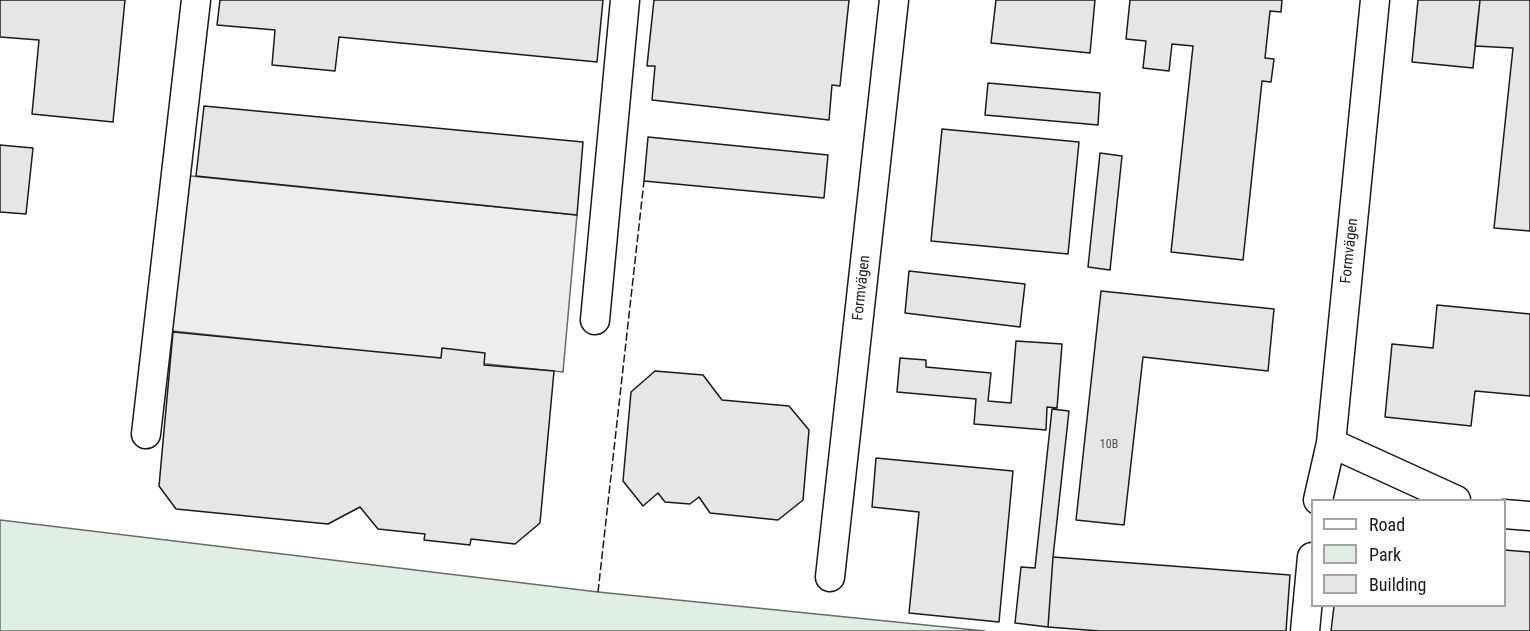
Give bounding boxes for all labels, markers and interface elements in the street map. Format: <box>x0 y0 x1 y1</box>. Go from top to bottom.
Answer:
street label: Formvägen <box>1338 217 1362 285</box>
street label: Formvägen <box>850 254 874 322</box>
house number: 10B <box>1100 438 1118 452</box>
legend <box>1311 499 1506 607</box>
text: Road <box>1369 514 1405 535</box>
text: Park <box>1369 544 1401 565</box>
text: Building <box>1369 574 1426 595</box>

